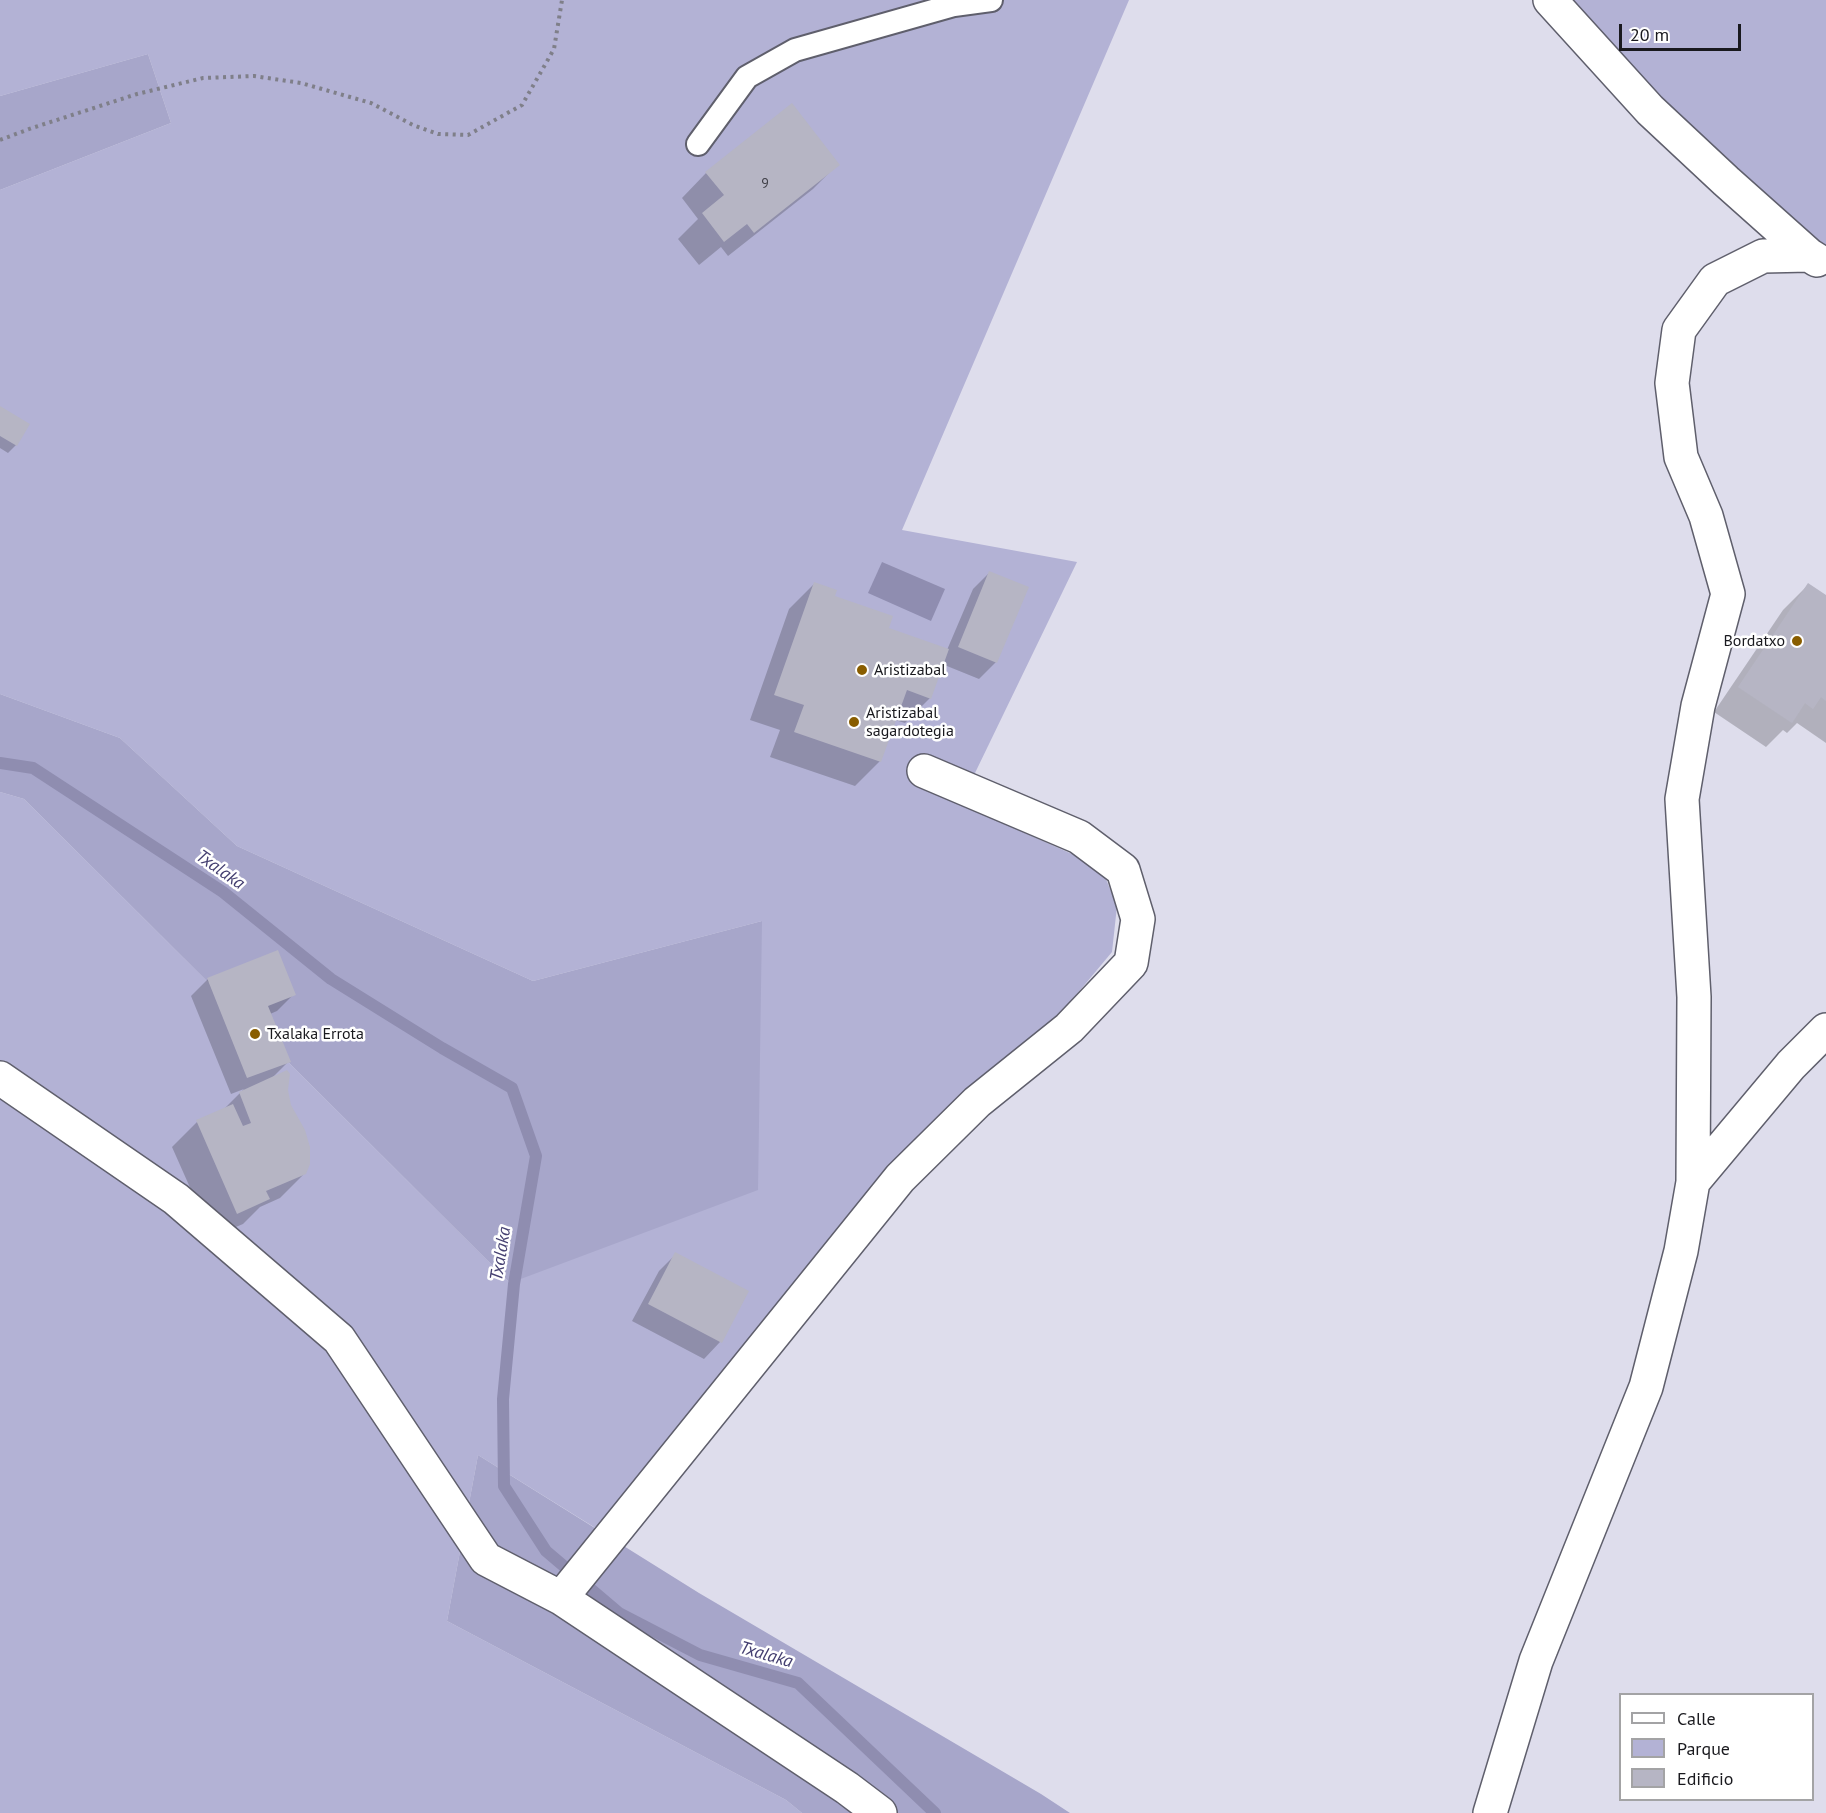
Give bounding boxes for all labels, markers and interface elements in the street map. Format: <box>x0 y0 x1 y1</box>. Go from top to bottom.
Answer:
scale bar <box>1622 12 1744 50</box>
text: 20 m <box>1630 23 1669 46</box>
house number: 9 <box>761 176 769 192</box>
place label: Bordatxo <box>1723 631 1785 651</box>
marker: Bordatxo <box>1790 634 1804 648</box>
place label: Aristizabal <box>874 660 946 680</box>
marker: Aristizabal <box>855 663 869 677</box>
place label: Aristizabal sagardotegia <box>866 703 954 741</box>
marker: Aristizabal sagardotegia <box>847 715 861 729</box>
water label: Txalaka <box>192 846 248 894</box>
place label: Txalaka Errota <box>267 1024 364 1044</box>
marker: Txalaka Errota <box>248 1027 262 1041</box>
water label: Txalaka <box>486 1225 516 1283</box>
water label: Txalaka <box>737 1637 795 1673</box>
legend <box>1619 1693 1814 1801</box>
text: Calle <box>1677 1707 1716 1730</box>
text: Parque <box>1677 1737 1730 1760</box>
text: Edificio <box>1677 1767 1733 1790</box>

